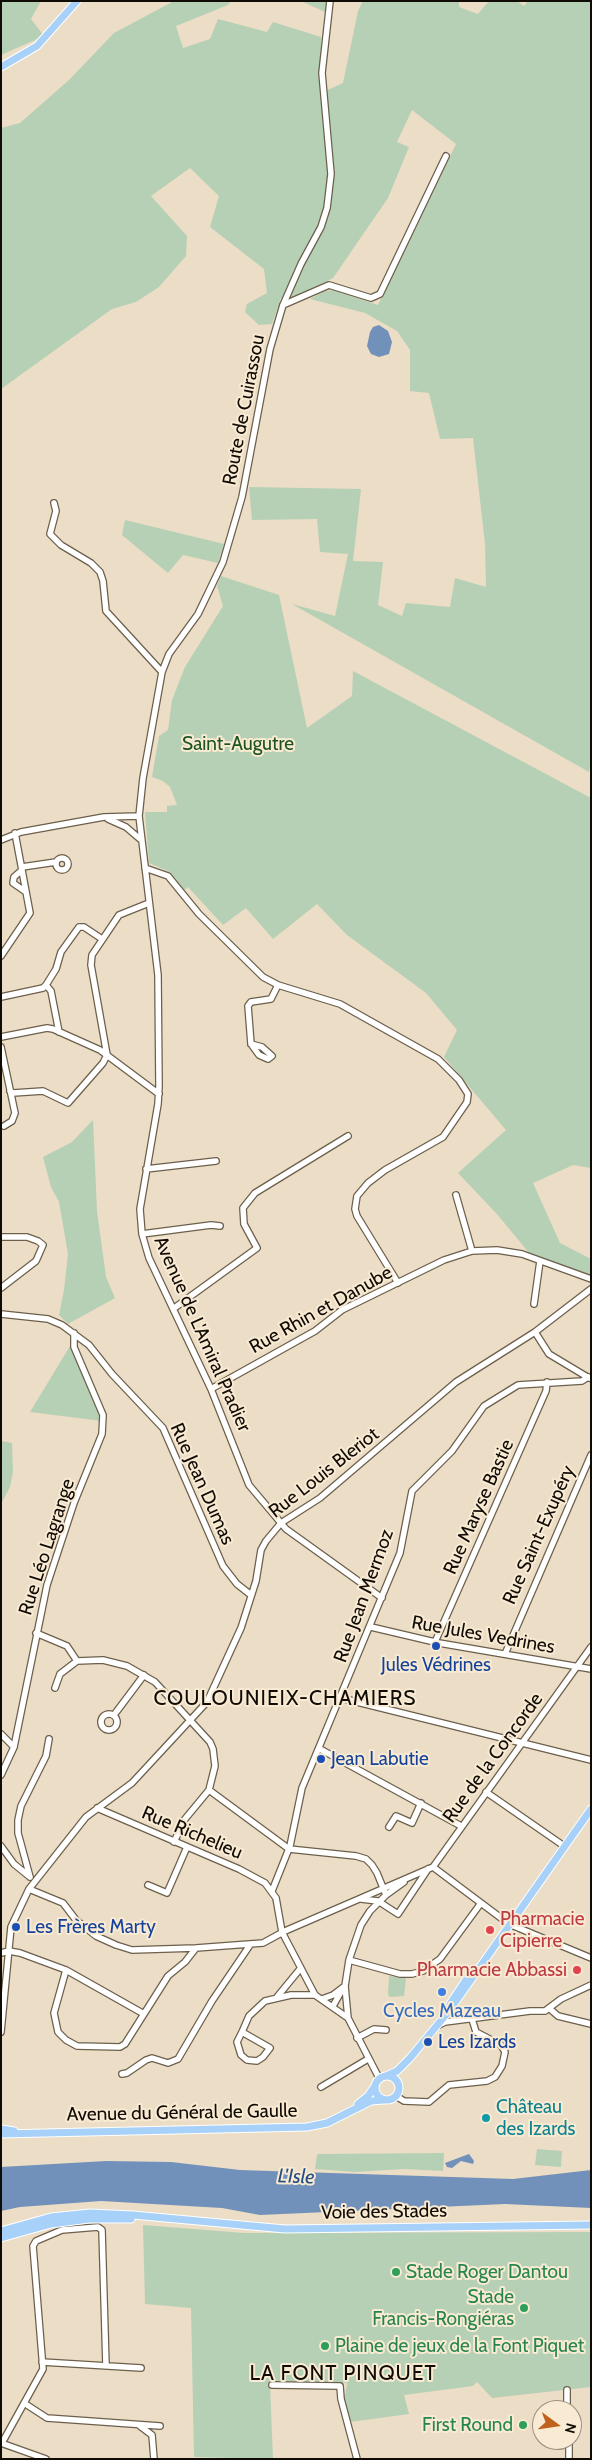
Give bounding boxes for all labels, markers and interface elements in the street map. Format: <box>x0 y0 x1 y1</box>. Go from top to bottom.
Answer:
street label: Route de Cuirassou <box>218 333 270 487</box>
park label: Saint-Augutre <box>182 733 294 755</box>
street label: Avenue de L'Amiral Pradier <box>149 1233 255 1435</box>
street label: Rue Rhin et Danube <box>246 1261 396 1359</box>
street label: Rue Jean Dumas <box>165 1420 239 1548</box>
street label: Rue Louis Bleriot <box>265 1423 383 1523</box>
street label: Rue Maryse Bastie <box>439 1436 519 1578</box>
street label: Rue Saint-Exupéry <box>498 1462 580 1608</box>
street label: Rue Léo Lagrange <box>14 1476 80 1618</box>
street label: Rue Jean Mermoz <box>329 1526 399 1666</box>
street label: Rue Jules Vedrines <box>410 1611 556 1659</box>
marker: Jules Védrines <box>430 1640 442 1652</box>
place label: Jules Védrines <box>381 1654 491 1676</box>
district label: COULOUNIEIX-CHAMIERS <box>151 1686 419 1712</box>
street label: Rue de la Concorde <box>438 1689 548 1827</box>
place label: Jean Labutie <box>331 1748 429 1770</box>
marker: Jean Labutie <box>315 1753 327 1765</box>
street label: Rue Richelieu <box>138 1802 246 1864</box>
place label: Pharmacie Cipierre <box>500 1908 584 1952</box>
place label: Les Frères Marty <box>26 1916 156 1938</box>
marker: Les Frères Marty <box>10 1921 22 1933</box>
marker: Pharmacie Cipierre <box>484 1924 496 1936</box>
place label: Pharmacie Abbassi <box>417 1959 567 1981</box>
marker: Pharmacie Abbassi <box>571 1964 583 1976</box>
marker: Cycles Mazeau <box>436 1986 448 1998</box>
place label: Cycles Mazeau <box>383 2000 501 2022</box>
place label: Les Izards <box>438 2031 516 2053</box>
marker: Les Izards <box>422 2036 434 2048</box>
place label: Château des Izards <box>496 2096 575 2140</box>
street label: Avenue du Général de Gaulle <box>66 2100 298 2126</box>
marker: Château des Izards <box>480 2112 492 2124</box>
water label: L'Isle <box>277 2164 315 2190</box>
street label: Voie des Stades <box>321 2200 447 2224</box>
place label: Stade Roger Dantou <box>406 2261 568 2283</box>
marker: Stade Roger Dantou <box>390 2266 402 2278</box>
place label: Stade Francis-Rongiéras <box>372 2286 514 2330</box>
marker: Stade Francis-Rongiéras <box>518 2302 530 2314</box>
place label: Plaine de jeux de la Font Piquet <box>335 2335 584 2357</box>
marker: Plaine de jeux de la Font Piquet <box>319 2340 331 2352</box>
district label: LA FONT PINQUET <box>248 2361 438 2387</box>
north arrow <box>532 2400 582 2450</box>
place label: First Round <box>422 2414 513 2436</box>
marker: First Round <box>517 2419 529 2431</box>
text: N <box>561 2421 581 2435</box>

